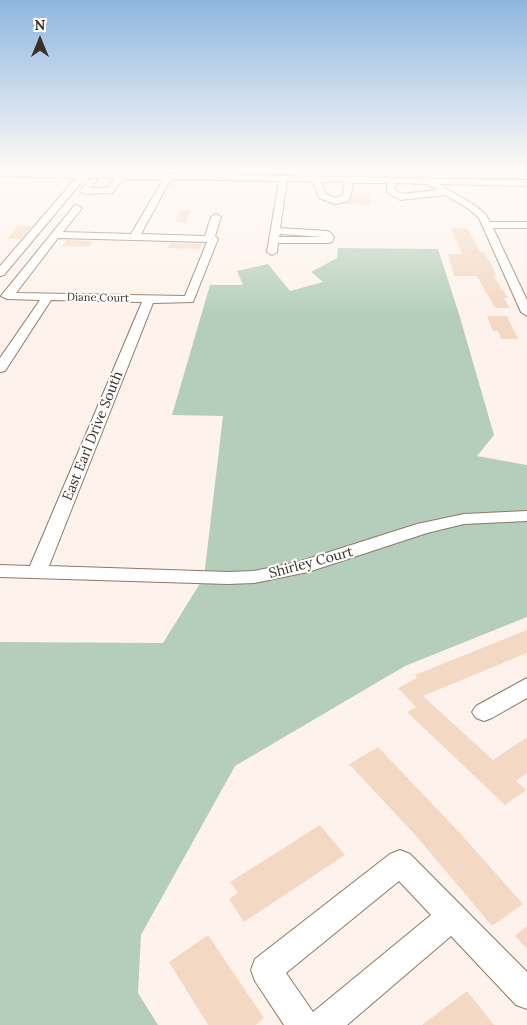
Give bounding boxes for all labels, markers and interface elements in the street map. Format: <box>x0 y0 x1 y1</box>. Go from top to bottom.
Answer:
north arrow <box>15 15 65 65</box>
text: N <box>35 16 45 34</box>
street label: Diane Court <box>67 291 129 305</box>
street label: East Earl Drive South <box>59 369 127 503</box>
street label: Shirley Court <box>267 544 355 582</box>

